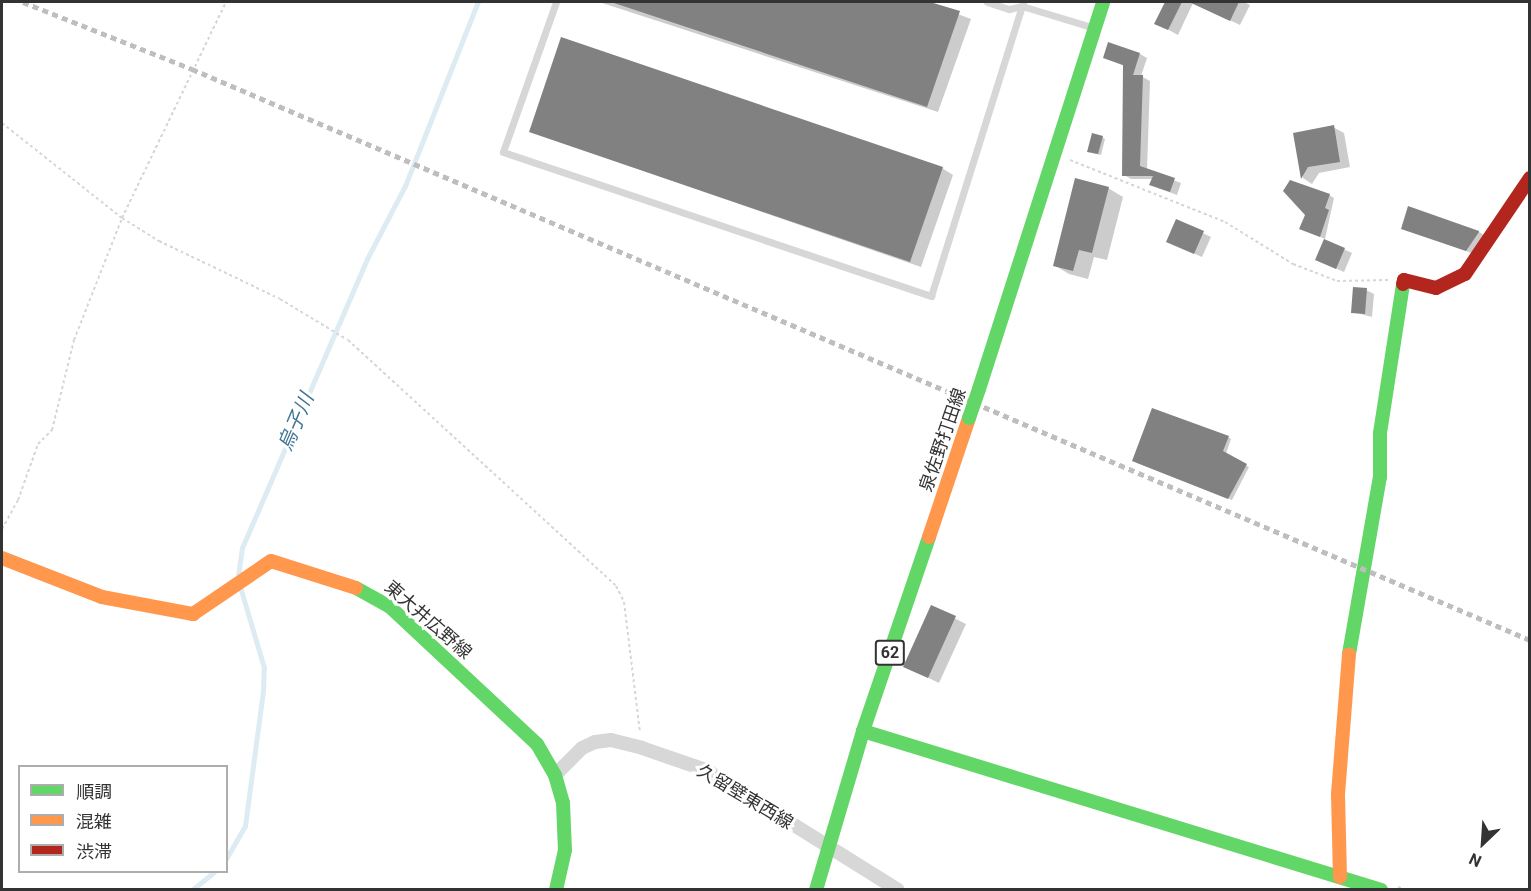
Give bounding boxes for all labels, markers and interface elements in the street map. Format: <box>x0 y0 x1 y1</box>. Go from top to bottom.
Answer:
street label: 泉佐野打田線 <box>915 385 971 495</box>
water label: 烏子川 <box>273 390 319 454</box>
street label: 東大井広野線 <box>380 576 476 664</box>
road number: 62 <box>874 640 906 666</box>
street label: 久留壁東西線 <box>693 760 797 834</box>
legend <box>18 765 228 873</box>
text: 順調 <box>76 781 112 802</box>
text: 混雑 <box>76 811 112 832</box>
north arrow <box>1453 813 1513 873</box>
text: 渋滞 <box>76 841 112 862</box>
text: N <box>1466 849 1484 871</box>

